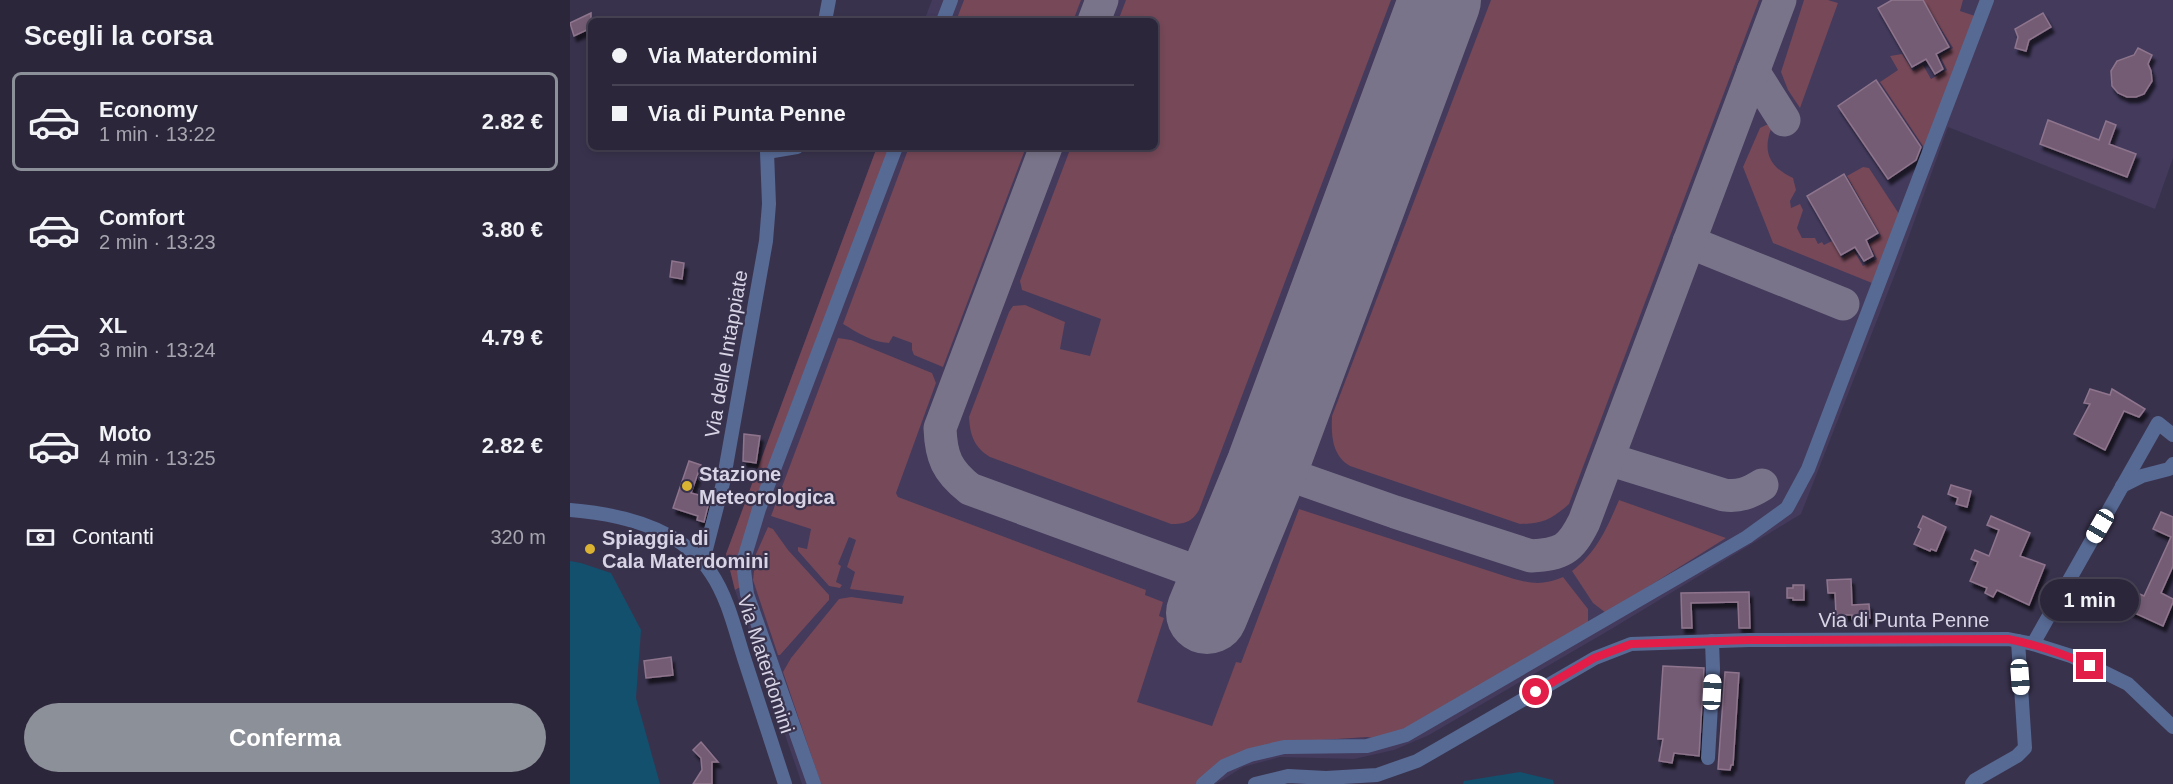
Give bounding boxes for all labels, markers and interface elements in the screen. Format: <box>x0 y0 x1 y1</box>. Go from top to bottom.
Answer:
text: Scegli la corsa <box>24 21 213 51</box>
text: Via Materdomini <box>648 43 818 68</box>
icon: car <box>27 95 81 149</box>
text: Economy <box>99 97 198 122</box>
text: Via di Punta Penne <box>648 101 846 126</box>
text: 2.82 € <box>482 109 543 134</box>
text: 1 min · 13:22 <box>99 123 216 145</box>
icon: car <box>27 203 81 257</box>
text: Comfort <box>99 205 185 230</box>
text: 3.80 € <box>482 217 543 242</box>
text: 2 min · 13:23 <box>99 231 216 253</box>
street label: Via delle Intappiate <box>700 268 752 440</box>
icon: car <box>27 311 81 365</box>
text: XL <box>99 313 127 338</box>
text: 4.79 € <box>482 325 543 350</box>
text: 3 min · 13:24 <box>99 339 216 361</box>
icon: car <box>27 419 81 473</box>
text: Moto <box>99 421 152 446</box>
text: 2.82 € <box>482 433 543 458</box>
text: 4 min · 13:25 <box>99 447 216 469</box>
place label: Stazione Meteorologica <box>699 463 835 508</box>
marker: Stazione Meteorologica <box>680 479 694 493</box>
car <box>2083 506 2117 546</box>
icon: cash <box>24 521 57 554</box>
text: Contanti <box>72 524 154 549</box>
text: 320 m <box>490 526 546 548</box>
place label: Spiaggia di Cala Materdomini <box>602 527 769 572</box>
marker: Spiaggia di Cala Materdomini <box>583 542 597 556</box>
callout: 1 min <box>2040 579 2140 621</box>
text: 1 min <box>2063 589 2116 611</box>
street label: Via Materdomini <box>733 592 799 736</box>
street label: Via di Punta Penne <box>1819 609 1989 631</box>
route end <box>2076 652 2103 679</box>
car <box>2010 658 2030 696</box>
car <box>1702 674 1722 710</box>
route start <box>1522 678 1549 705</box>
button: Conferma <box>24 703 546 772</box>

